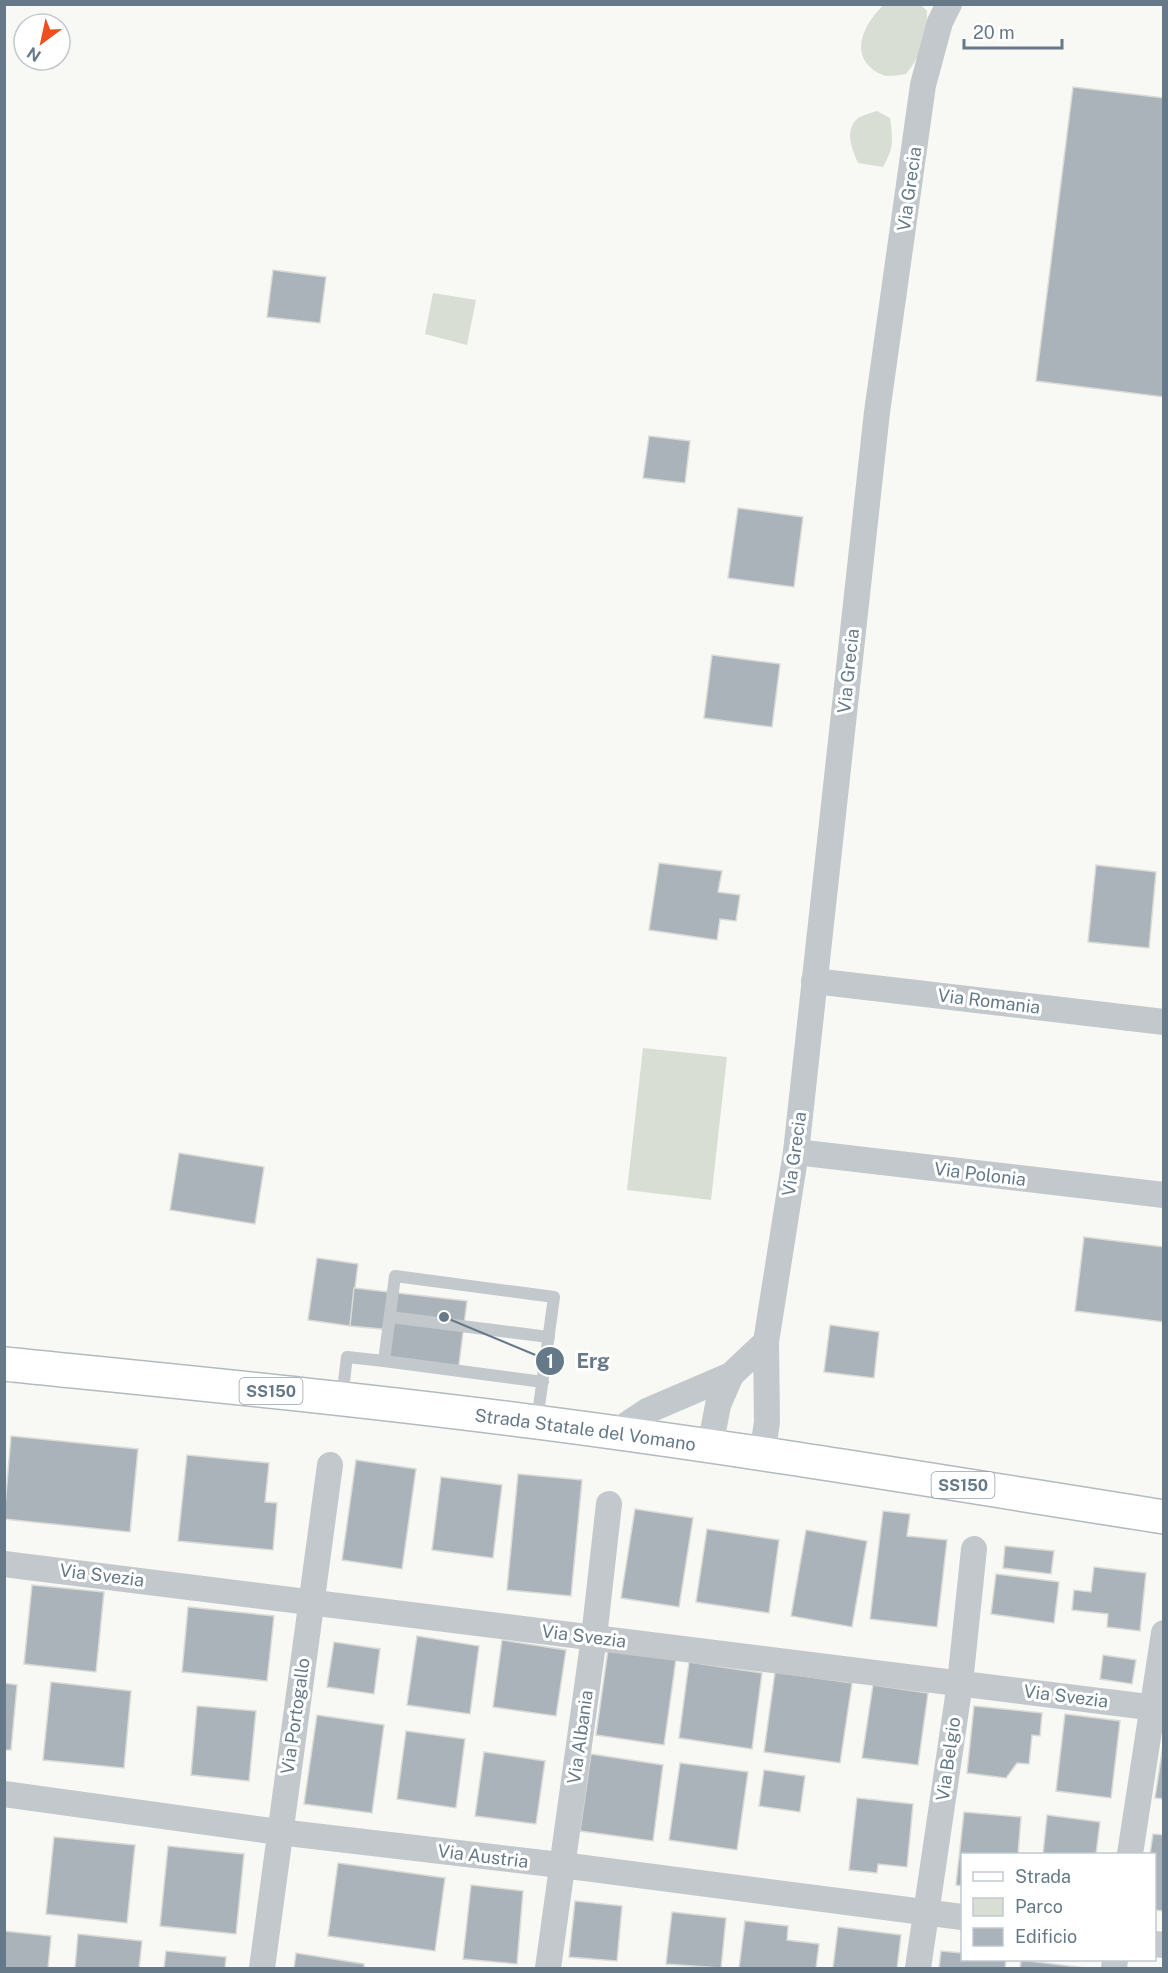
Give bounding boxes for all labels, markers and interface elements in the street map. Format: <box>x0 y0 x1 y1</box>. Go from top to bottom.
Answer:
north arrow <box>12 12 72 72</box>
scale bar <box>964 12 1062 50</box>
text: 20 m <box>973 22 1015 43</box>
text: N <box>24 43 45 66</box>
street label: Via Grecia <box>893 145 925 233</box>
street label: Via Grecia <box>833 628 863 714</box>
street label: Via Romania <box>936 984 1042 1018</box>
street label: Via Grecia <box>778 1110 810 1198</box>
street label: Via Polonia <box>933 1158 1027 1190</box>
callout: Erg <box>535 1342 622 1380</box>
text: Erg <box>576 1349 610 1373</box>
text: 1 <box>546 1351 554 1372</box>
road number: SS150 <box>240 1378 302 1404</box>
street label: Strada Statale del Vomano <box>474 1404 697 1454</box>
road number: SS150 <box>932 1472 994 1498</box>
street label: Via Svezia <box>59 1559 145 1591</box>
street label: Via Svezia <box>541 1620 627 1652</box>
street label: Via Portogallo <box>276 1656 314 1776</box>
street label: Via Svezia <box>1023 1680 1109 1712</box>
street label: Via Albania <box>563 1689 597 1785</box>
street label: Via Belgio <box>932 1716 964 1802</box>
street label: Via Austria <box>436 1840 530 1872</box>
legend <box>961 1853 1156 1961</box>
text: Strada <box>1015 1866 1071 1887</box>
text: Parco <box>1015 1896 1063 1917</box>
text: Edificio <box>1015 1926 1077 1947</box>

